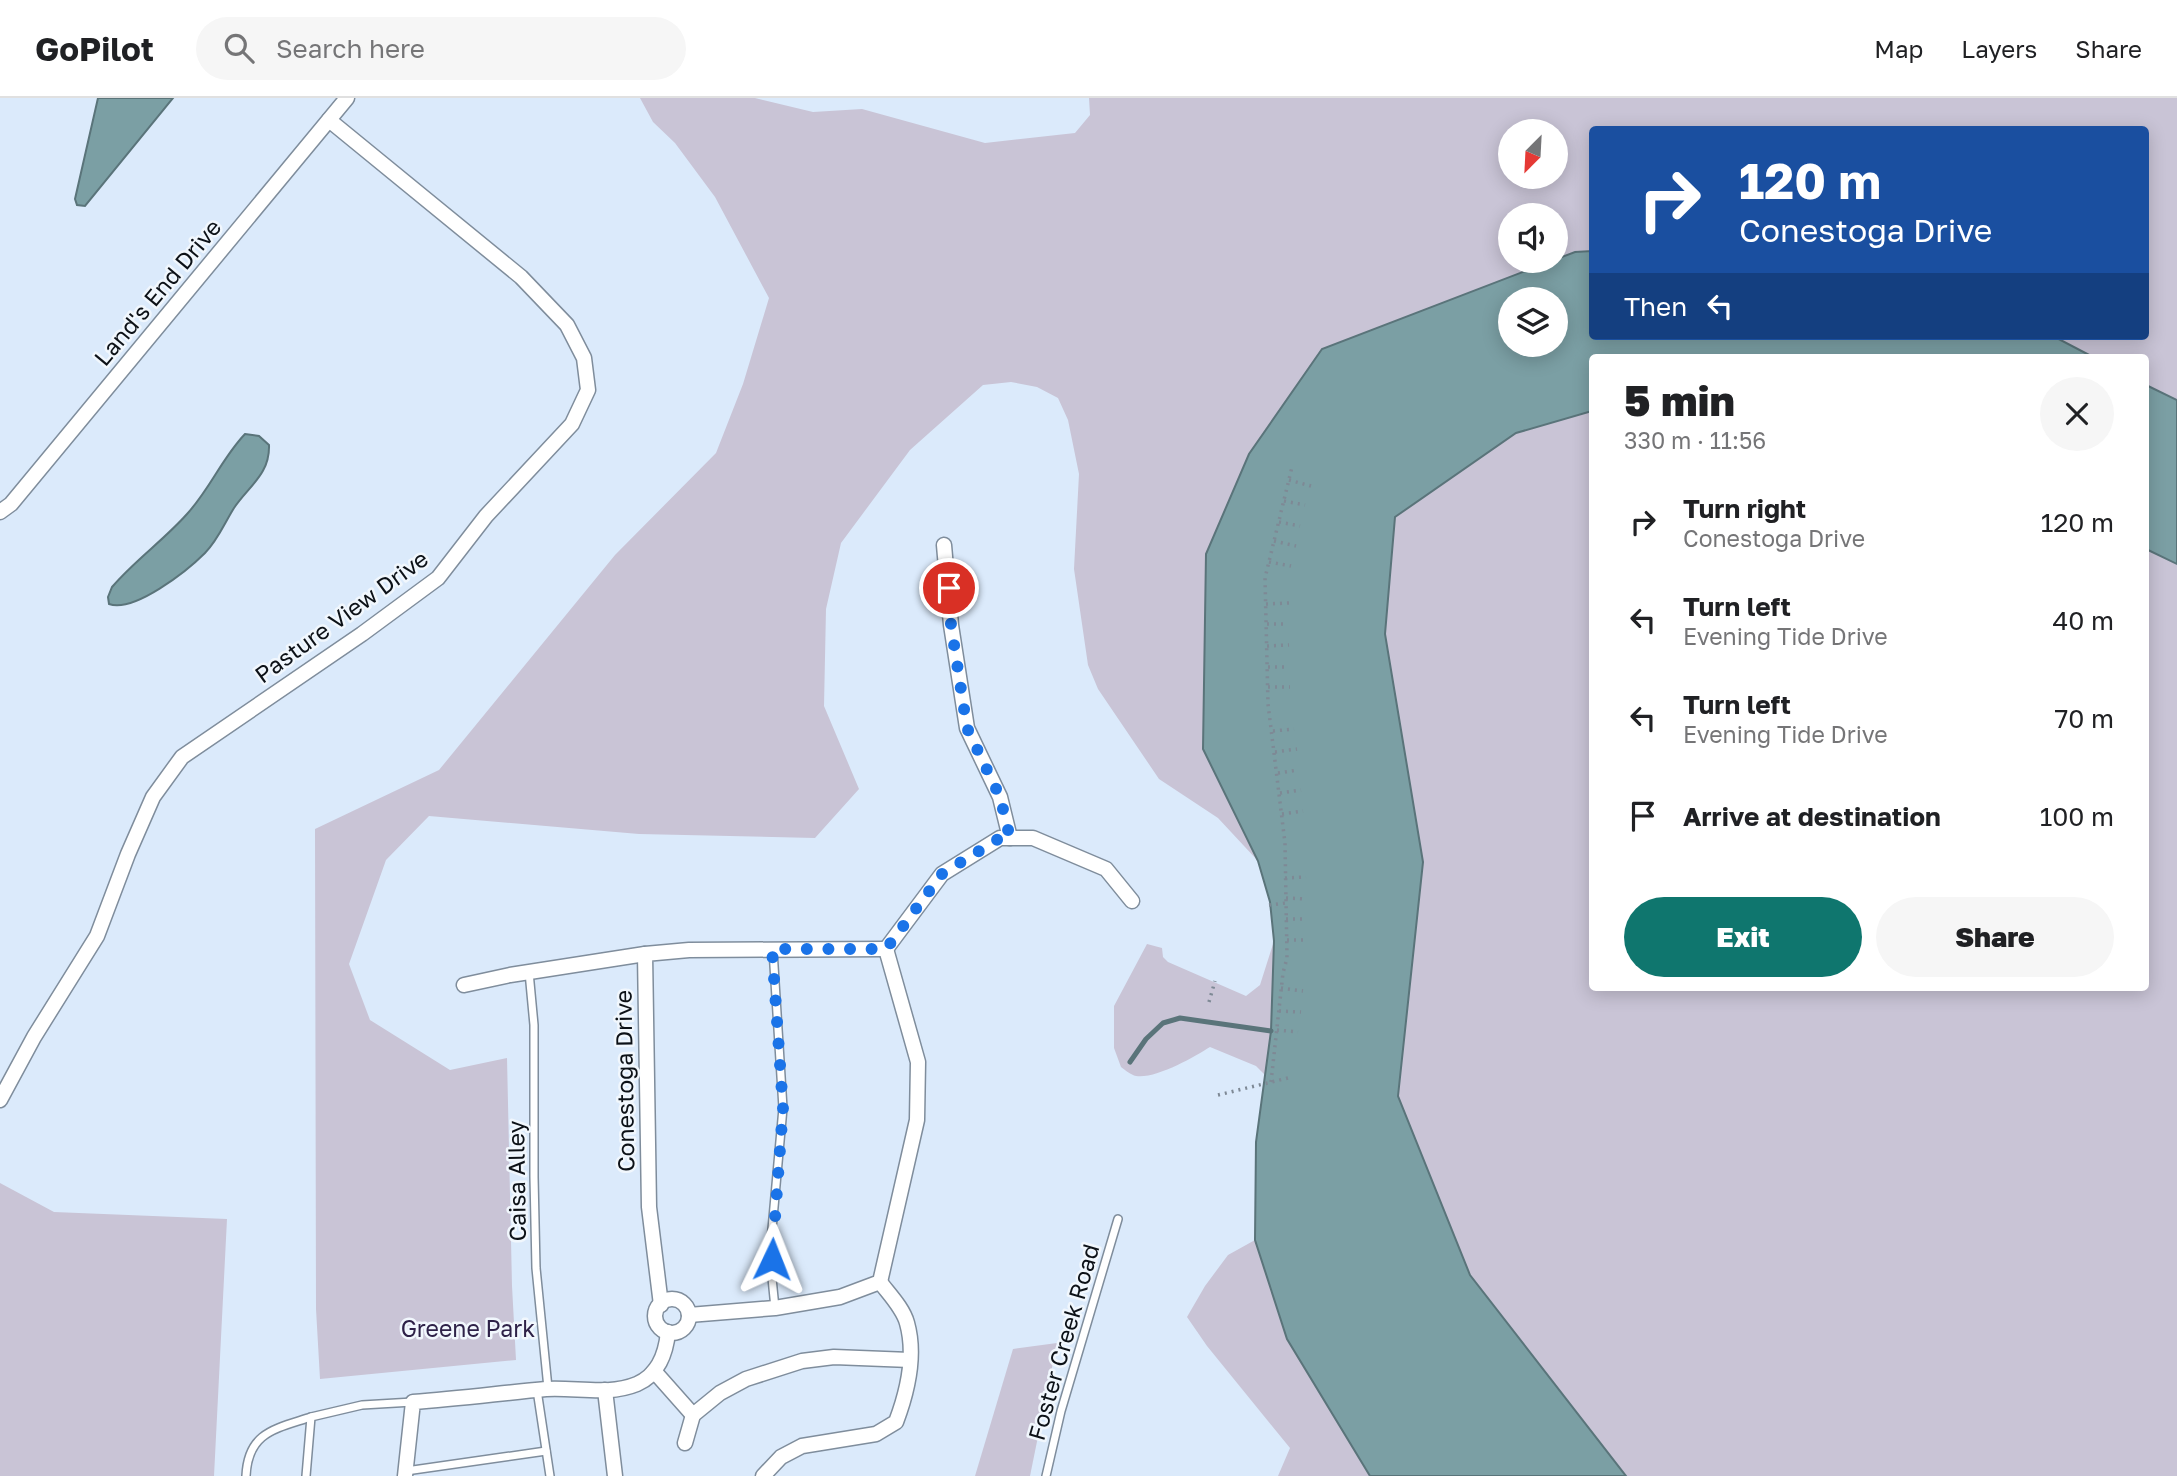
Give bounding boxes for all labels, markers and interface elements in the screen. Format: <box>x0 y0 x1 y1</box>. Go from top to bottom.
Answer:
search box <box>196 17 686 80</box>
text: GoPilot <box>35 29 154 68</box>
icon: search <box>220 29 258 67</box>
text: Search here <box>276 33 425 64</box>
text: Map <box>1874 34 1923 63</box>
text: Layers <box>1961 34 2037 63</box>
text: Share <box>2075 34 2142 63</box>
north arrow <box>1498 119 1568 189</box>
map controls <box>1498 119 1568 357</box>
text: 120 m <box>1739 151 1881 210</box>
icon: right <box>1624 154 1715 245</box>
button: sound <box>1498 203 1568 273</box>
text: Conestoga Drive <box>1739 211 1992 249</box>
street label: Land's End Drive <box>88 213 226 371</box>
button: layers <box>1498 287 1568 357</box>
icon: left <box>1701 287 1739 325</box>
text: Then <box>1624 291 1687 322</box>
text: 5 min <box>1624 375 1735 425</box>
button: close <box>2040 377 2114 451</box>
text: 330 m · 11:56 <box>1624 426 1766 454</box>
text: Turn right <box>1683 493 1806 524</box>
icon: right <box>1624 503 1662 541</box>
text: 120 m <box>2041 507 2114 538</box>
text: Conestoga Drive <box>1683 524 1865 552</box>
street label: Pasture View Drive <box>249 544 433 688</box>
pin <box>919 558 979 618</box>
icon: arrive <box>930 569 968 607</box>
text: Turn left <box>1683 591 1791 622</box>
icon: left <box>1624 601 1662 639</box>
text: 40 m <box>2053 605 2114 636</box>
text: Evening Tide Drive <box>1683 622 1888 650</box>
text: Turn left <box>1683 689 1791 720</box>
icon: left <box>1624 699 1662 737</box>
text: 70 m <box>2055 703 2114 734</box>
text: Evening Tide Drive <box>1683 720 1888 748</box>
icon: arrive <box>1624 797 1662 835</box>
text: Arrive at destination <box>1683 801 1941 832</box>
text: 100 m <box>2040 801 2114 832</box>
button: Exit <box>1624 897 1862 977</box>
button: Share <box>1876 897 2114 977</box>
street label: Conestoga Drive <box>608 990 640 1172</box>
street label: Caisa Alley <box>501 1120 531 1242</box>
position arrow <box>735 1222 809 1296</box>
street label: Foster Creek Road <box>1022 1241 1104 1443</box>
park label: Greene Park <box>401 1314 535 1342</box>

